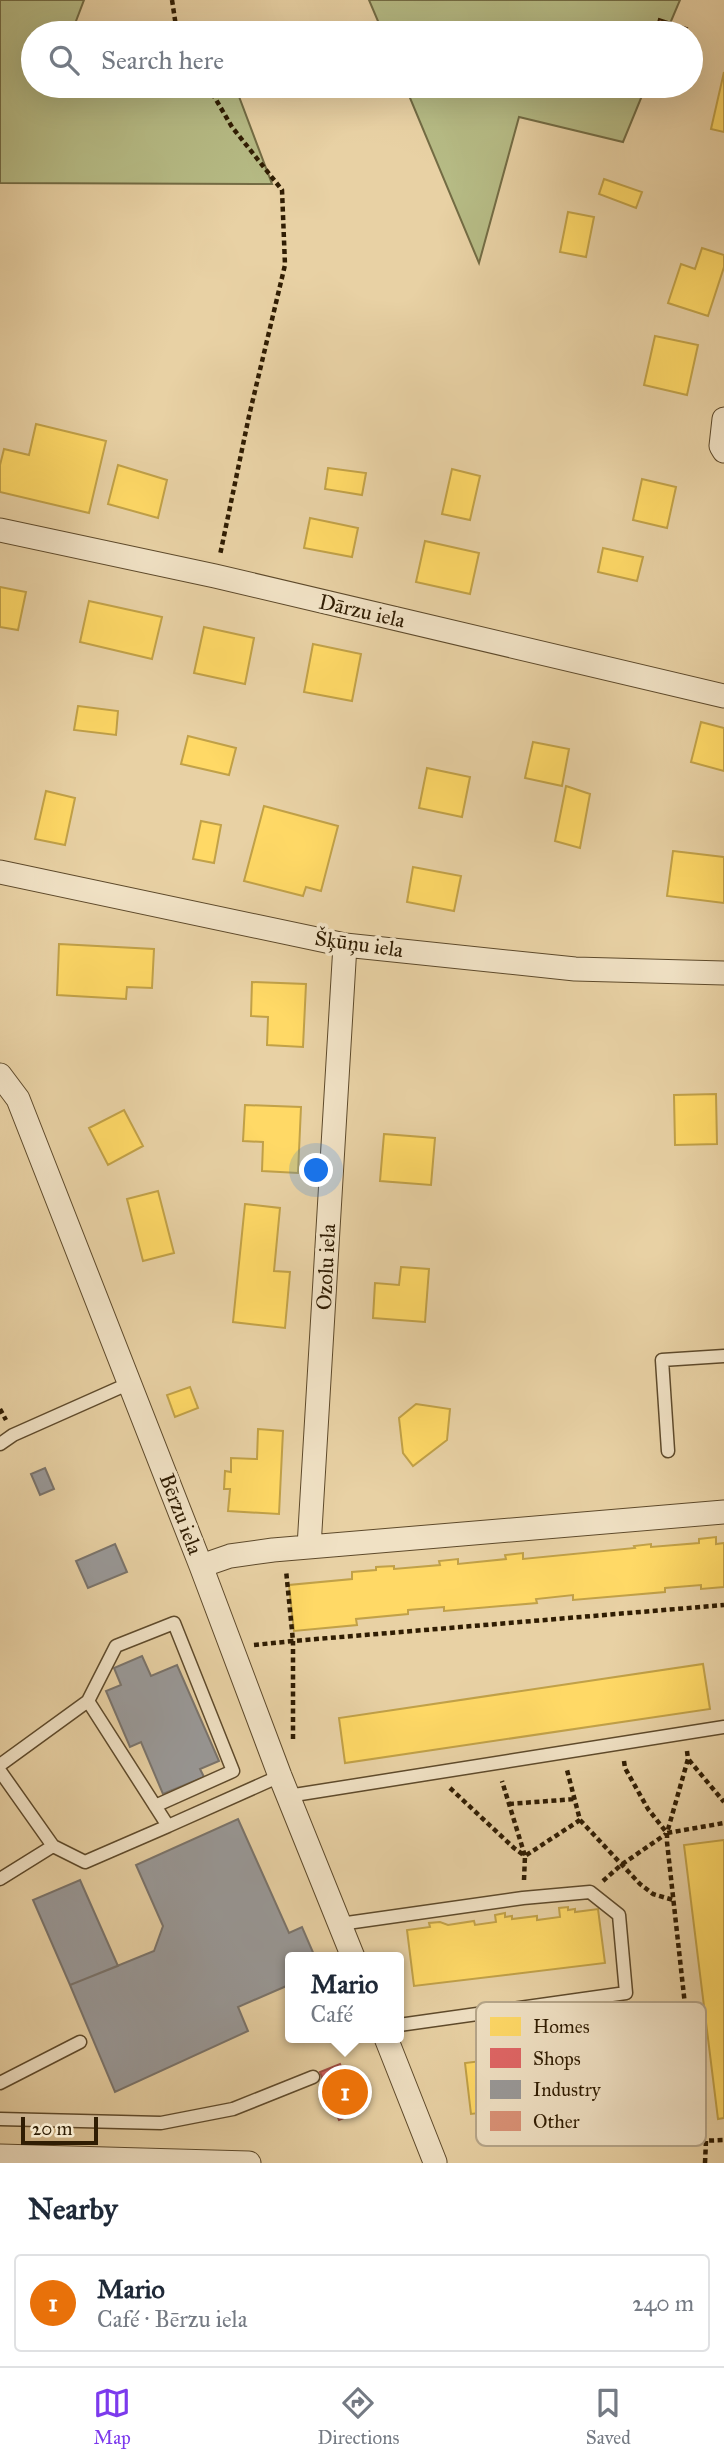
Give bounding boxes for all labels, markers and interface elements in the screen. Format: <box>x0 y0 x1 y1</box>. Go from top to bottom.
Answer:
search box <box>21 21 703 98</box>
icon: search <box>45 41 83 79</box>
text: Search here <box>101 44 224 76</box>
street label: Dārzu iela <box>316 588 408 634</box>
street label: Šķūņu iela <box>313 925 405 963</box>
your location <box>299 1153 333 1187</box>
street label: Ozolu iela <box>311 1223 341 1311</box>
street label: Bērzu iela <box>154 1470 208 1558</box>
popup <box>285 1952 404 2043</box>
text: Mario <box>311 1968 378 2000</box>
text: Café <box>311 2000 353 2028</box>
legend <box>476 2002 706 2146</box>
text: Homes <box>533 2015 590 2038</box>
text: Shops <box>533 2047 581 2070</box>
pin: 1 <box>322 2066 368 2118</box>
text: Industry <box>533 2078 602 2101</box>
text: Other <box>533 2110 581 2133</box>
scale bar <box>21 2114 98 2146</box>
text: 20 m <box>32 2117 73 2140</box>
text: Nearby <box>28 2191 118 2227</box>
text: Mario <box>97 2273 165 2305</box>
text: 1 <box>48 2289 58 2317</box>
text: 240 m <box>632 2289 694 2317</box>
text: Café · Bērzu iela <box>97 2305 247 2333</box>
tab: Map <box>93 2384 131 2449</box>
tab: Directions <box>317 2384 399 2449</box>
tab: Saved <box>586 2384 631 2449</box>

